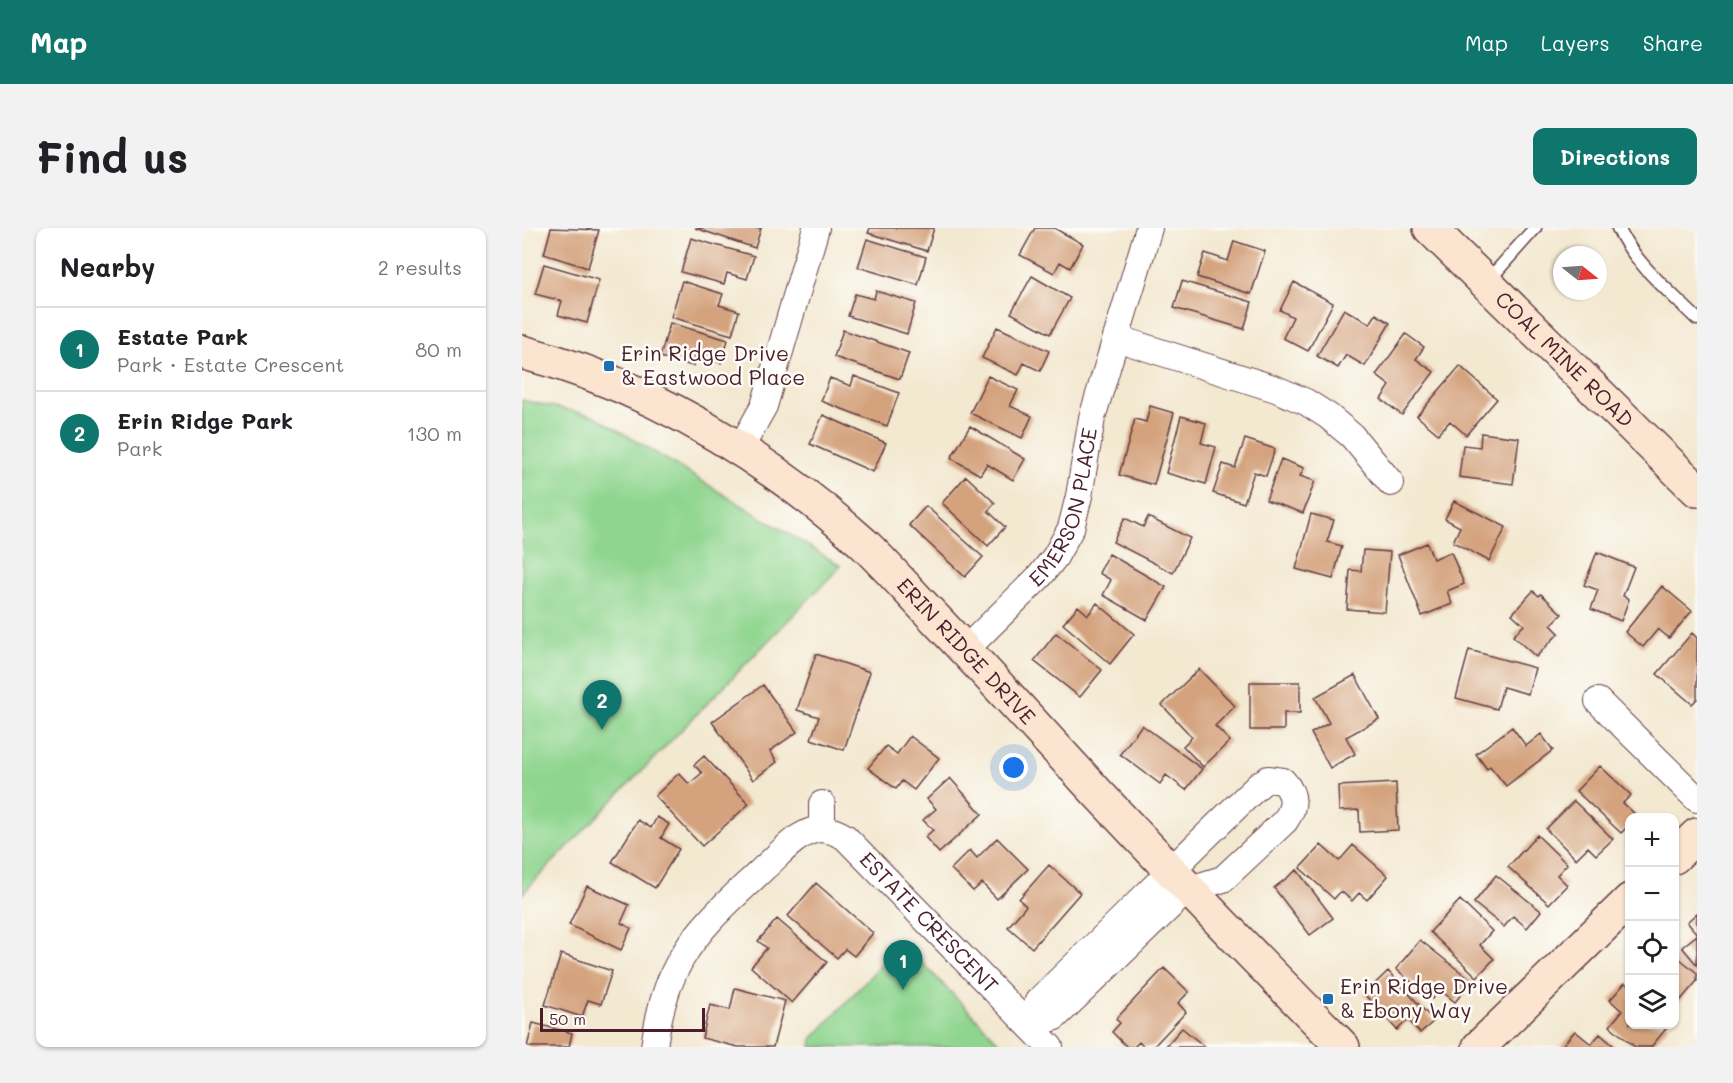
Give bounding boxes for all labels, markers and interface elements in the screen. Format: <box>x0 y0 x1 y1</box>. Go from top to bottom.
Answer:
text: Map <box>30 24 87 60</box>
text: Map <box>1465 29 1508 56</box>
text: Layers <box>1541 29 1610 56</box>
text: Share <box>1643 29 1703 56</box>
button: Directions <box>1533 128 1697 185</box>
text: Find us <box>36 129 188 184</box>
north arrow <box>1553 246 1607 300</box>
text: Nearby <box>60 250 155 284</box>
text: 2 results <box>378 254 462 280</box>
street label: COAL MINE ROAD <box>1490 285 1640 432</box>
text: Estate Park <box>117 322 248 351</box>
text: 1 <box>75 336 84 362</box>
text: 80 m <box>415 336 462 362</box>
place label: Erin Ridge Drive & Eastwood Place <box>621 339 805 390</box>
text: Park · Estate Crescent <box>117 351 344 377</box>
marker: Erin Ridge Drive & Eastwood Place <box>602 359 616 373</box>
text: Erin Ridge Park <box>117 406 293 435</box>
text: 2 <box>74 420 85 446</box>
text: 130 m <box>407 420 462 446</box>
street label: EMERSON PLACE <box>1022 426 1102 592</box>
text: Park <box>117 435 162 461</box>
street label: ERIN RIDGE DRIVE <box>892 572 1042 729</box>
pin: 2 <box>582 680 622 730</box>
your location <box>999 753 1028 782</box>
map controls <box>1625 813 1679 1029</box>
button: + <box>1625 813 1679 867</box>
street label: ESTATE CRESCENT <box>855 845 1005 998</box>
button: − <box>1625 867 1679 921</box>
button: locate <box>1625 921 1679 975</box>
pin: 1 <box>884 940 922 990</box>
place label: Erin Ridge Drive & Ebony Way <box>1340 972 1508 1023</box>
button: layers <box>1625 975 1679 1029</box>
marker: Erin Ridge Drive & Ebony Way <box>1321 992 1335 1006</box>
scale bar <box>540 1005 705 1032</box>
text: 50 m <box>549 1008 586 1029</box>

